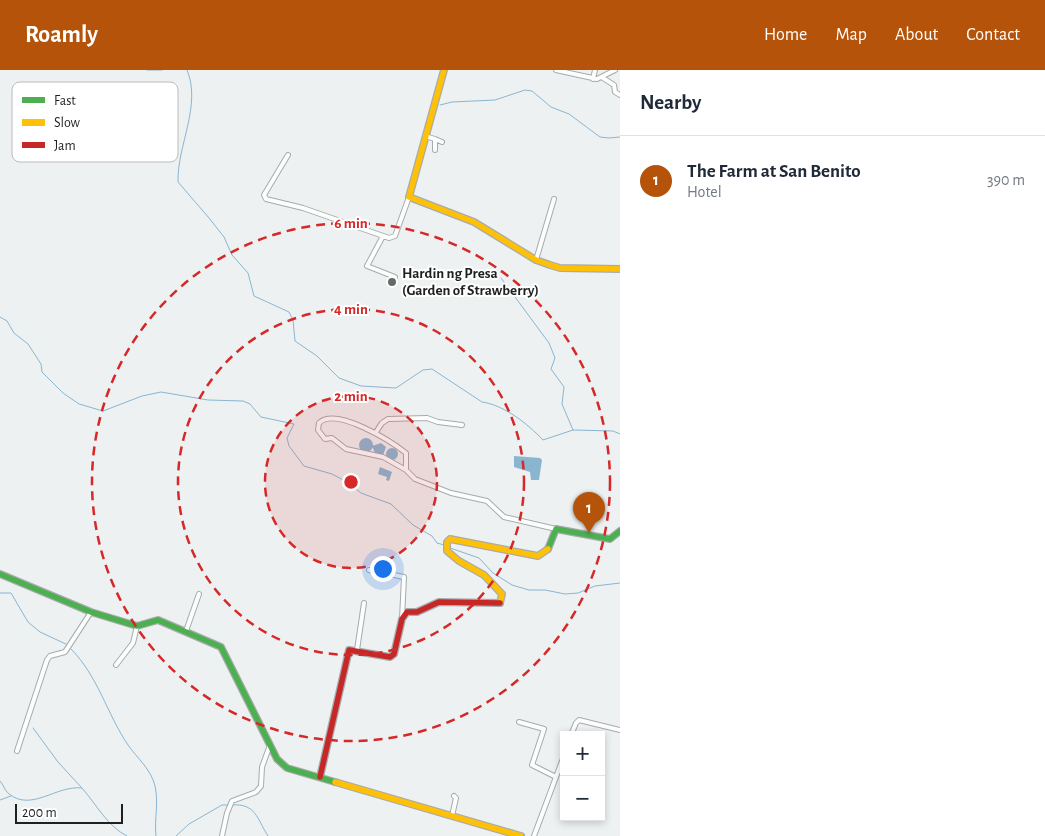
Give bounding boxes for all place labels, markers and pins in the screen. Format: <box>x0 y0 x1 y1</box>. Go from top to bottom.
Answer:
place label: Hardin ng Presa (Garden of Strawberry) <box>402 266 539 298</box>
marker: Hardin ng Presa (Garden of Strawberry) <box>386 276 398 288</box>
centre of rings <box>342 473 360 491</box>
pin: 1 <box>573 492 605 533</box>

